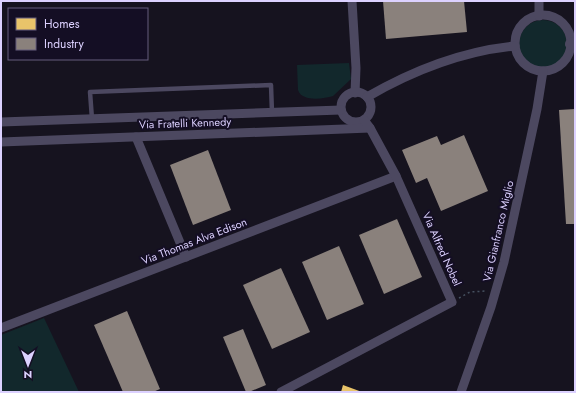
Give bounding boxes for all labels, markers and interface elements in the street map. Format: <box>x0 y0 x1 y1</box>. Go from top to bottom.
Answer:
legend <box>8 8 148 60</box>
text: Homes <box>44 15 80 33</box>
text: Industry <box>44 35 85 53</box>
street label: Via Fratelli Kennedy <box>139 113 232 133</box>
street label: Via Gianfranco Miglio <box>479 179 517 283</box>
street label: Via Alfred Nobel <box>419 209 465 289</box>
street label: Via Thomas Alva Edison <box>139 213 249 269</box>
north arrow <box>8 345 48 385</box>
text: N <box>24 367 32 383</box>

